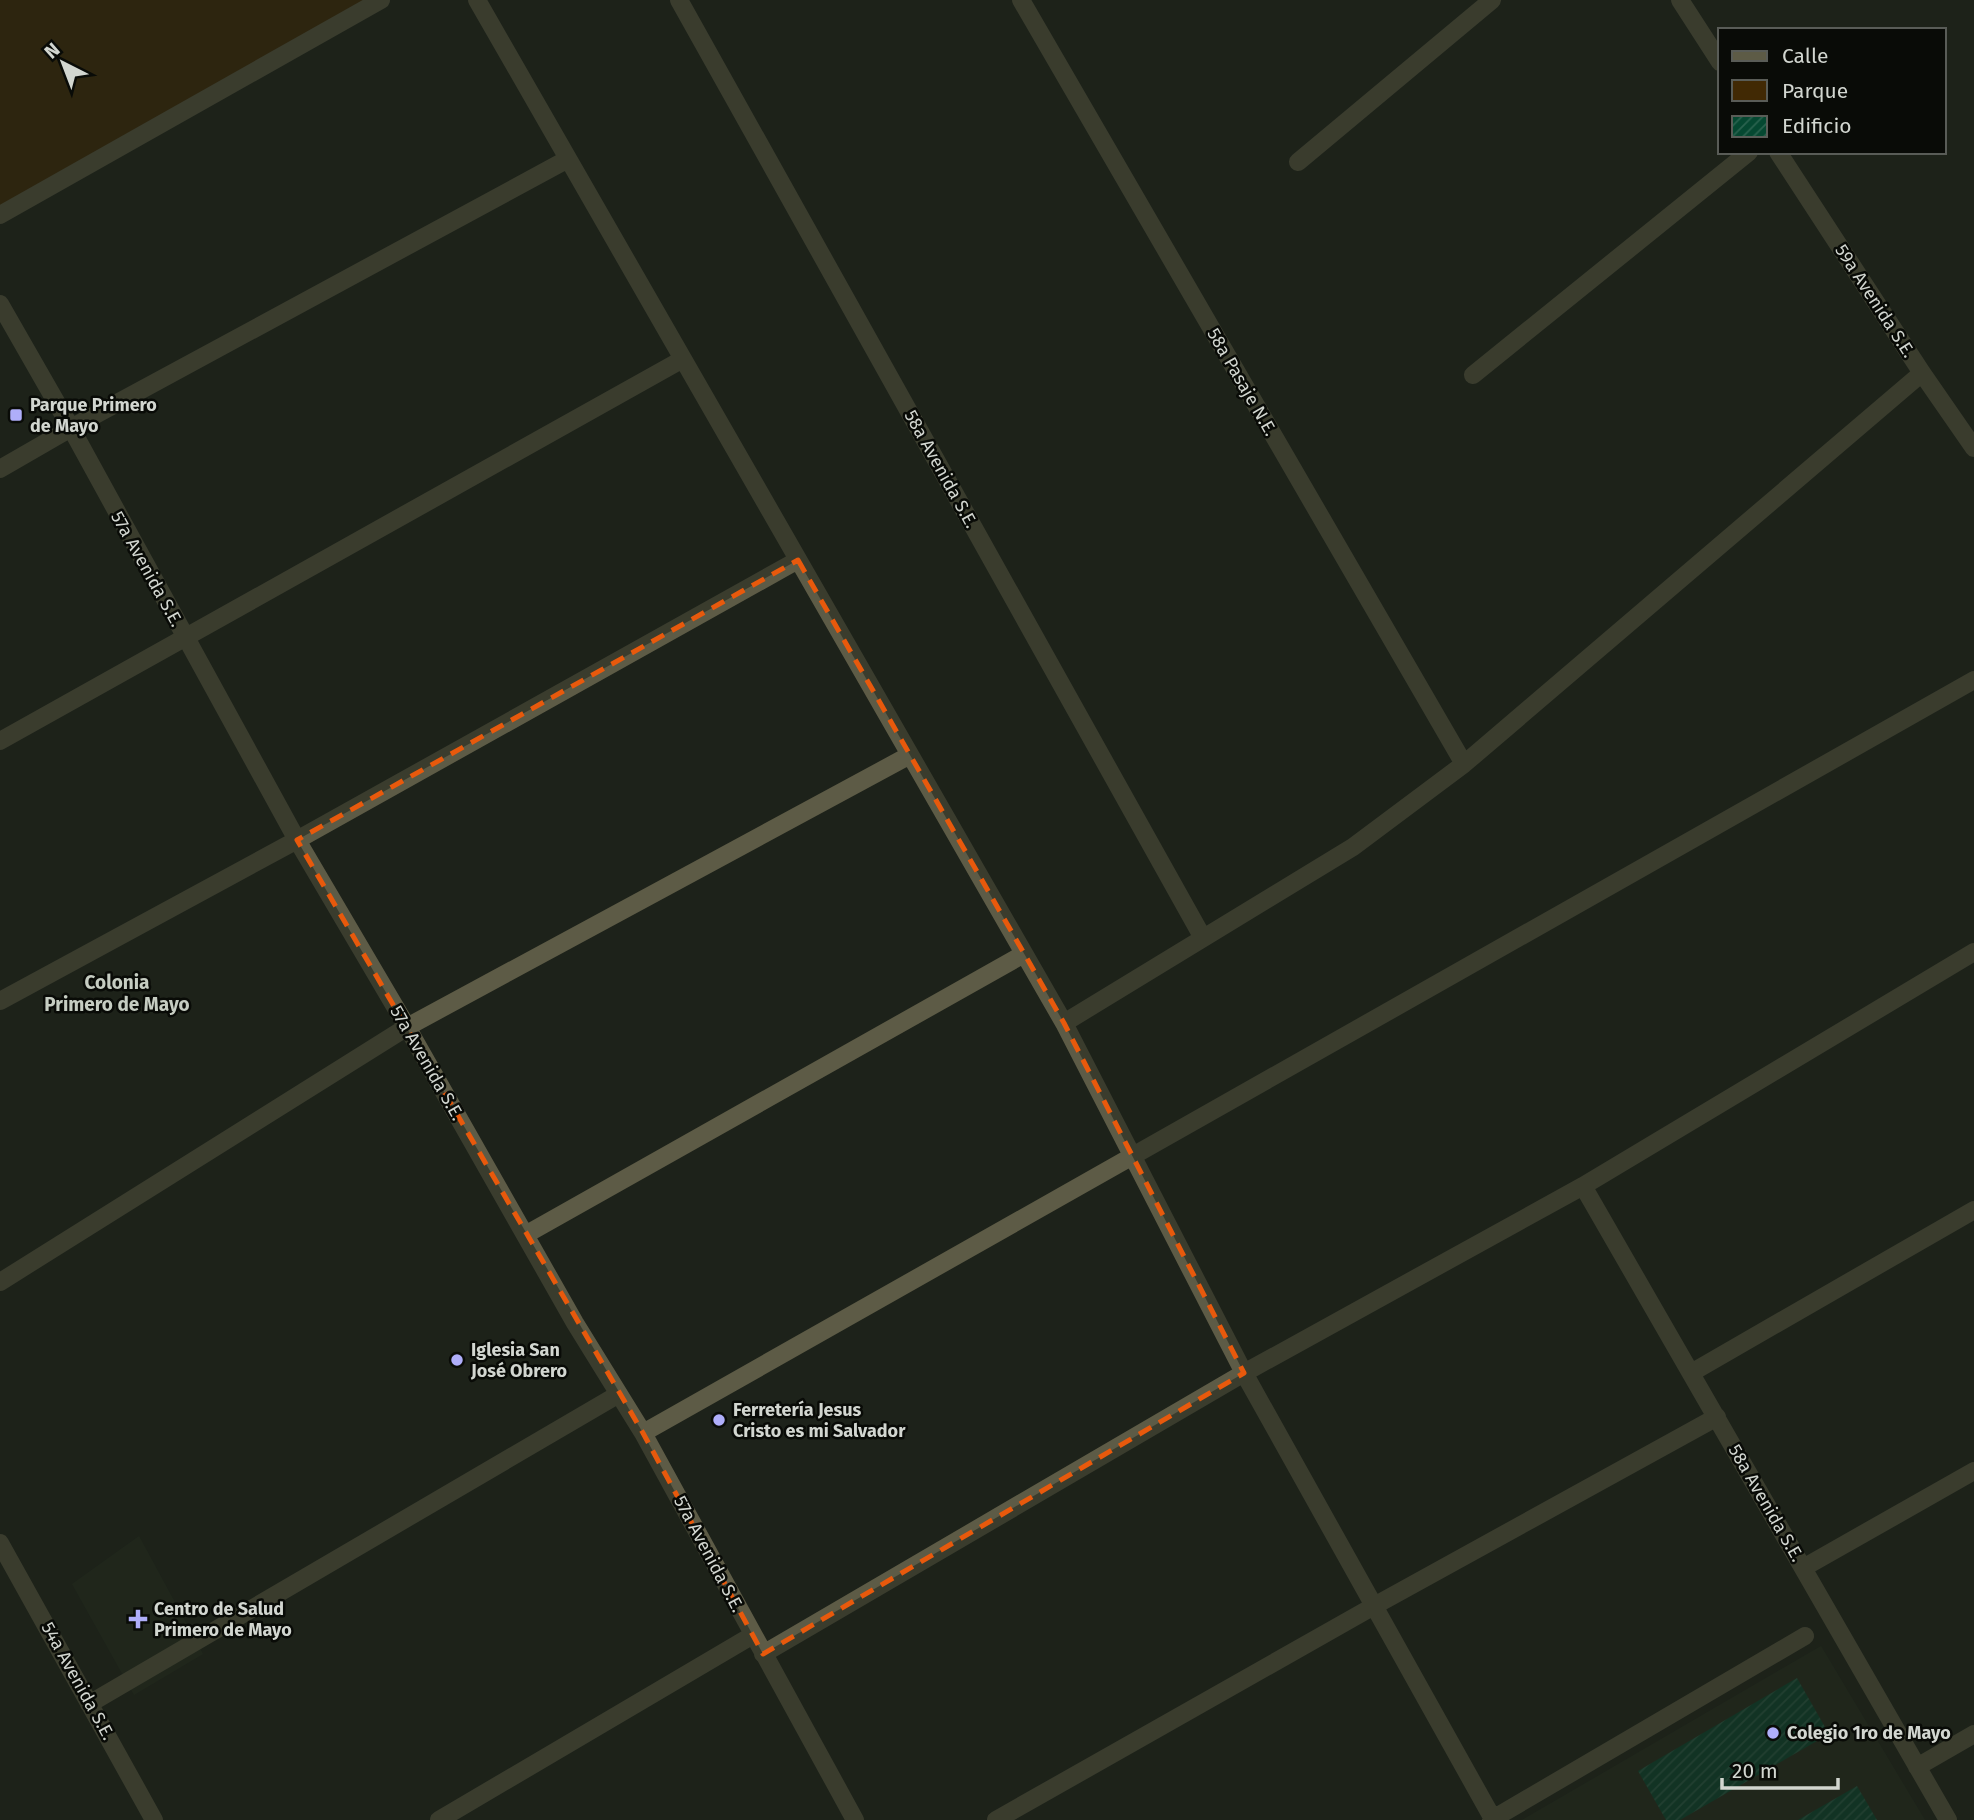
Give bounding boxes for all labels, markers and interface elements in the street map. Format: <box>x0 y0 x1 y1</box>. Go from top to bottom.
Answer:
north arrow <box>28 28 98 98</box>
legend <box>1718 28 1946 154</box>
text: N <box>40 38 64 64</box>
text: Calle <box>1782 43 1828 69</box>
text: Parque <box>1782 78 1848 104</box>
text: Edificio <box>1782 113 1852 139</box>
street label: 59a Avenida S.E. <box>1830 240 1920 362</box>
street label: 58a Pasaje N.E. <box>1202 324 1282 440</box>
place label: Parque Primero de Mayo <box>30 394 157 437</box>
street label: 58a Avenida S.E. <box>900 406 982 532</box>
marker: Parque Primero de Mayo <box>8 407 24 423</box>
street label: 57a Avenida S.E. <box>106 507 188 631</box>
district label: Colonia Primero de Mayo <box>44 971 190 1016</box>
street label: 57a Avenida S.E. <box>385 1002 469 1124</box>
place label: Iglesia San José Obrero <box>470 1339 567 1382</box>
marker: Iglesia San José Obrero <box>449 1352 465 1368</box>
place label: Ferretería Jesus Cristo es mi Salvador <box>733 1399 906 1442</box>
marker: Ferretería Jesus Cristo es mi Salvador <box>711 1412 727 1428</box>
street label: 58a Avenida S.E. <box>1724 1441 1808 1565</box>
street label: 57a Avenida S.E. <box>669 1492 749 1616</box>
place label: Centro de Salud Primero de Mayo <box>154 1598 292 1641</box>
marker: Centro de Salud Primero de Mayo <box>128 1609 148 1629</box>
street label: 54a Avenida S.E. <box>37 1618 119 1744</box>
place label: Colegio 1ro de Mayo <box>1787 1722 1951 1744</box>
marker: Colegio 1ro de Mayo <box>1765 1725 1781 1741</box>
scale bar <box>1722 1746 1838 1790</box>
text: 20 m <box>1732 1758 1778 1784</box>

